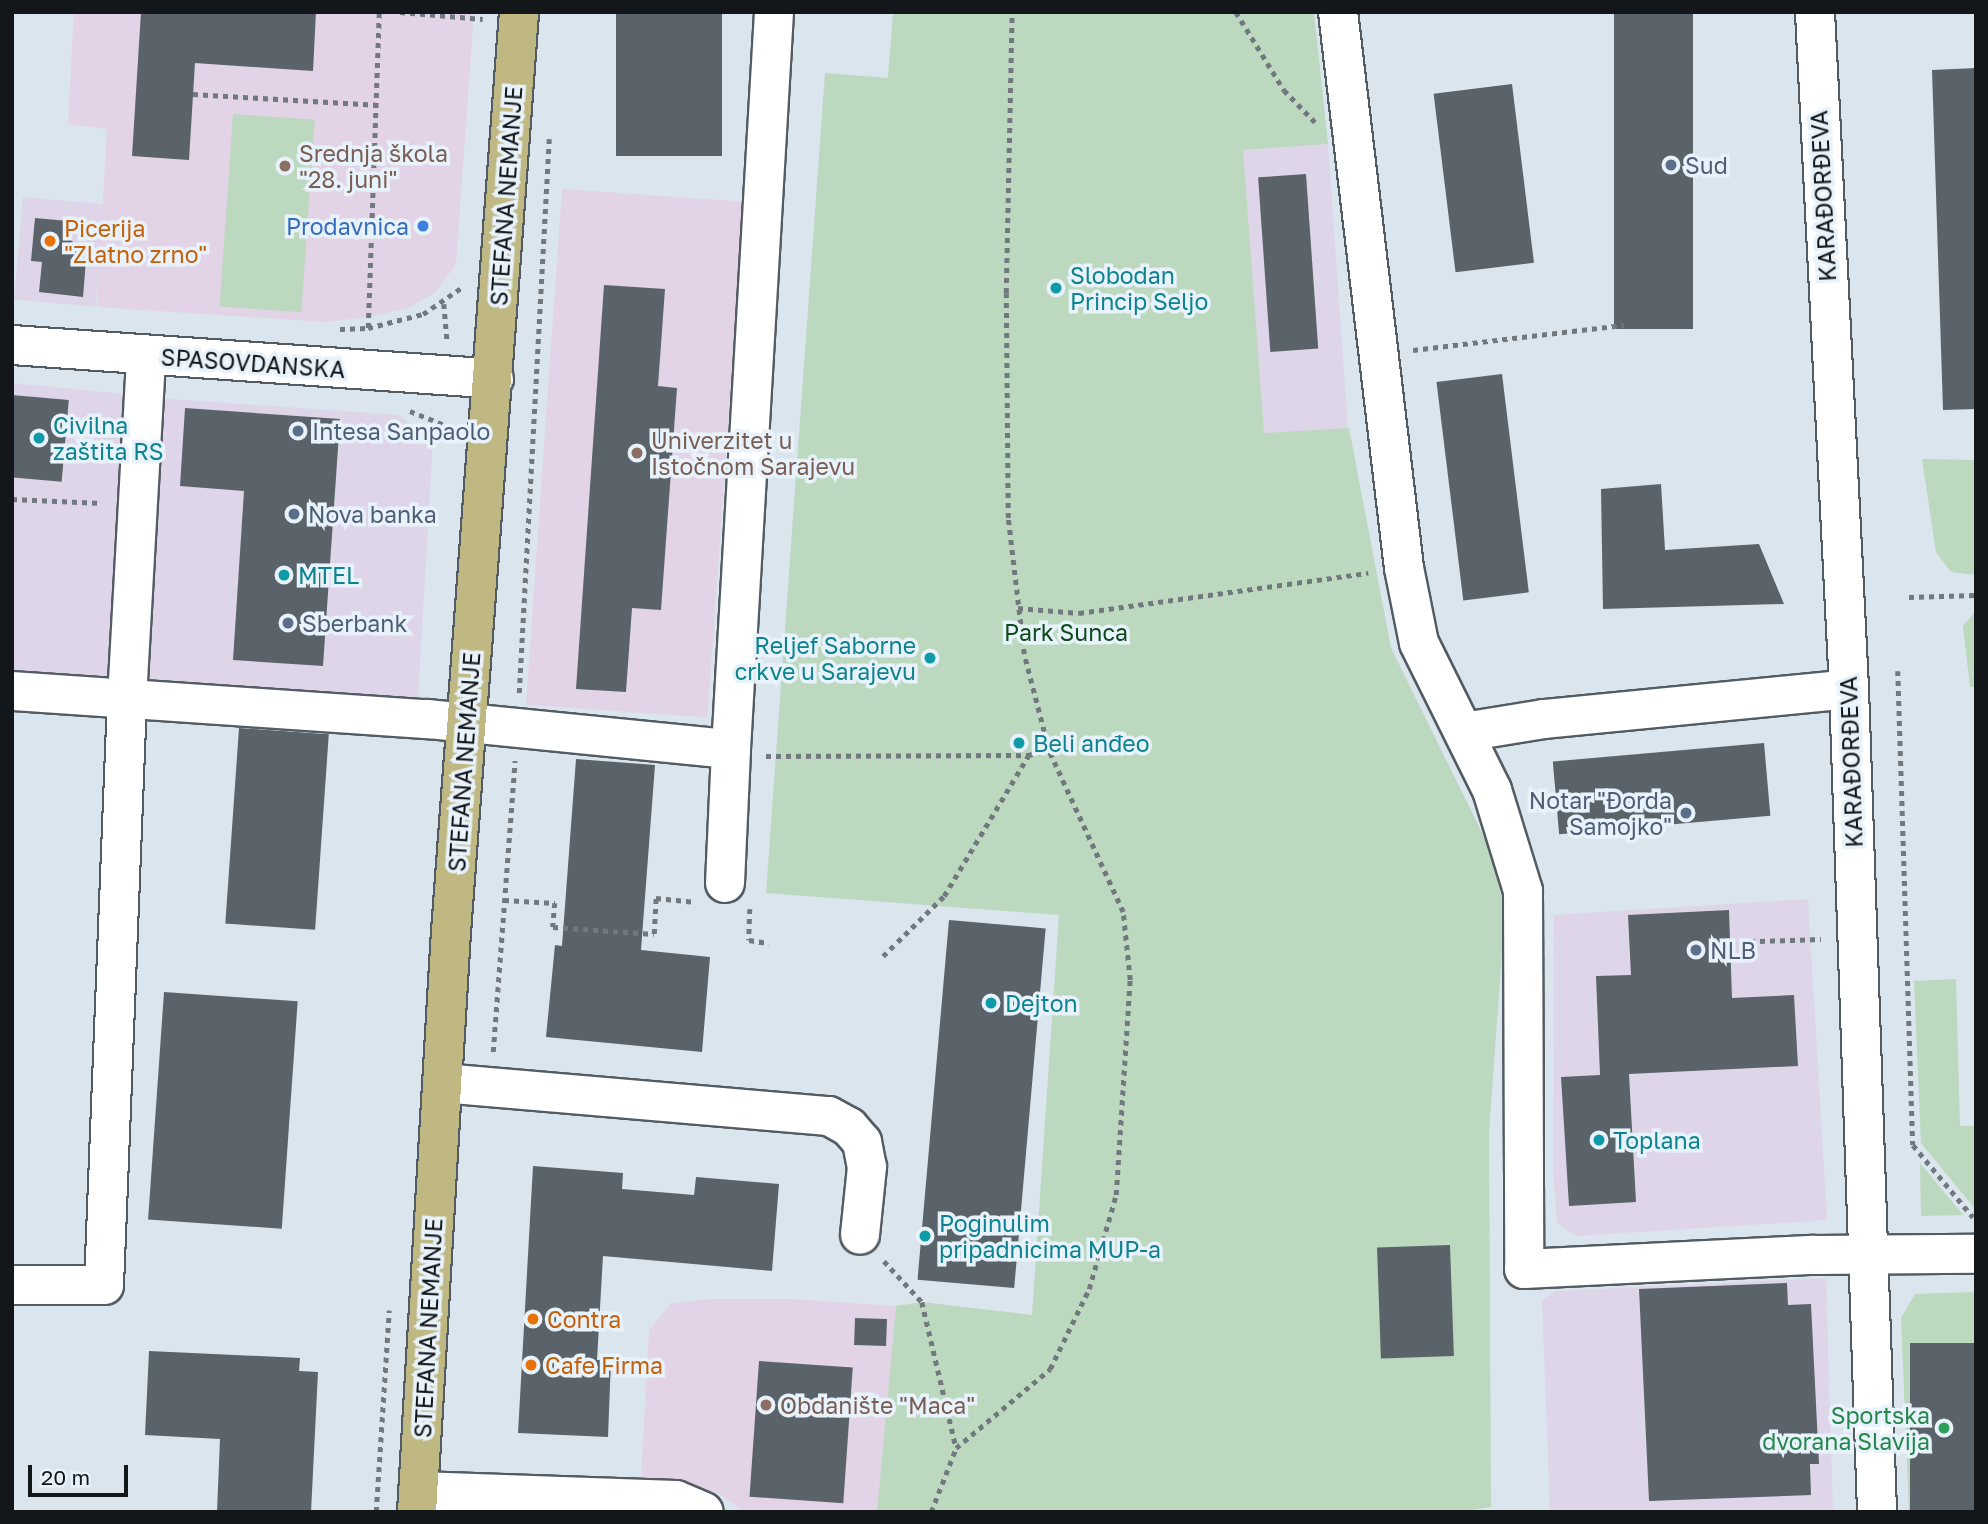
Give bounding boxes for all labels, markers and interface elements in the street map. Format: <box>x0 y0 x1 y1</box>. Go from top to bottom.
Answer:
street label: STEFANA NEMANJE <box>485 85 527 307</box>
street label: KARAĐORĐEVA <box>1805 110 1841 282</box>
place label: Srednja škola "28. juni" <box>299 139 448 193</box>
place label: Sud <box>1685 151 1728 179</box>
marker: Sud <box>1663 157 1679 173</box>
marker: Srednja škola "28. juni" <box>277 158 293 174</box>
place label: Prodavnica <box>286 212 409 240</box>
place label: Picerija "Zlatno zrno" <box>64 214 207 268</box>
marker: Prodavnica <box>415 218 431 234</box>
marker: Picerija "Zlatno zrno" <box>42 233 58 249</box>
place label: Slobodan Princip Seljo <box>1070 261 1208 315</box>
marker: Slobodan Princip Seljo <box>1048 280 1064 296</box>
street label: SPASOVDANSKA <box>160 343 346 383</box>
place label: Civilna zaštita RS <box>53 411 164 465</box>
place label: Intesa Sanpaolo <box>312 417 490 445</box>
marker: Intesa Sanpaolo <box>290 423 306 439</box>
place label: Univerzitet u Istočnom Sarajevu <box>651 426 855 480</box>
marker: Civilna zaštita RS <box>31 430 47 446</box>
marker: Univerzitet u Istočnom Sarajevu <box>629 445 645 461</box>
place label: Nova banka <box>308 500 437 528</box>
marker: Nova banka <box>286 506 302 522</box>
place label: MTEL <box>298 561 359 589</box>
marker: MTEL <box>276 567 292 583</box>
place label: Sberbank <box>302 609 407 637</box>
marker: Sberbank <box>280 615 296 631</box>
park label: Park Sunca <box>1004 618 1128 646</box>
place label: Reljef Saborne crkve u Sarajevu <box>735 631 916 685</box>
marker: Reljef Saborne crkve u Sarajevu <box>922 650 938 666</box>
street label: STEFANA NEMANJE <box>443 651 485 873</box>
street label: KARAĐORĐEVA <box>1834 676 1868 848</box>
place label: Beli anđeo <box>1033 729 1149 757</box>
marker: Beli anđeo <box>1011 735 1027 751</box>
place label: Notar "Đorda Samojko" <box>1529 786 1672 840</box>
marker: Notar "Đorda Samojko" <box>1678 805 1694 821</box>
place label: NLB <box>1710 936 1756 964</box>
marker: NLB <box>1688 942 1704 958</box>
place label: Dejton <box>1005 989 1078 1017</box>
marker: Dejton <box>983 995 999 1011</box>
place label: Toplana <box>1613 1126 1701 1154</box>
marker: Toplana <box>1591 1132 1607 1148</box>
place label: Poginulim pripadnicima MUP-a <box>939 1209 1161 1263</box>
street label: STEFANA NEMANJE <box>408 1217 448 1439</box>
marker: Poginulim pripadnicima MUP-a <box>917 1228 933 1244</box>
place label: Contra <box>547 1305 621 1333</box>
marker: Contra <box>525 1311 541 1327</box>
place label: Cafe Firma <box>545 1351 663 1379</box>
marker: Cafe Firma <box>523 1357 539 1373</box>
place label: Obdanište "Maca" <box>780 1391 975 1419</box>
marker: Obdanište "Maca" <box>758 1397 774 1413</box>
place label: Sportska dvorana Slavija <box>1762 1401 1930 1455</box>
marker: Sportska dvorana Slavija <box>1936 1420 1952 1436</box>
scale bar <box>32 1450 131 1494</box>
text: 20 m <box>41 1464 90 1490</box>

